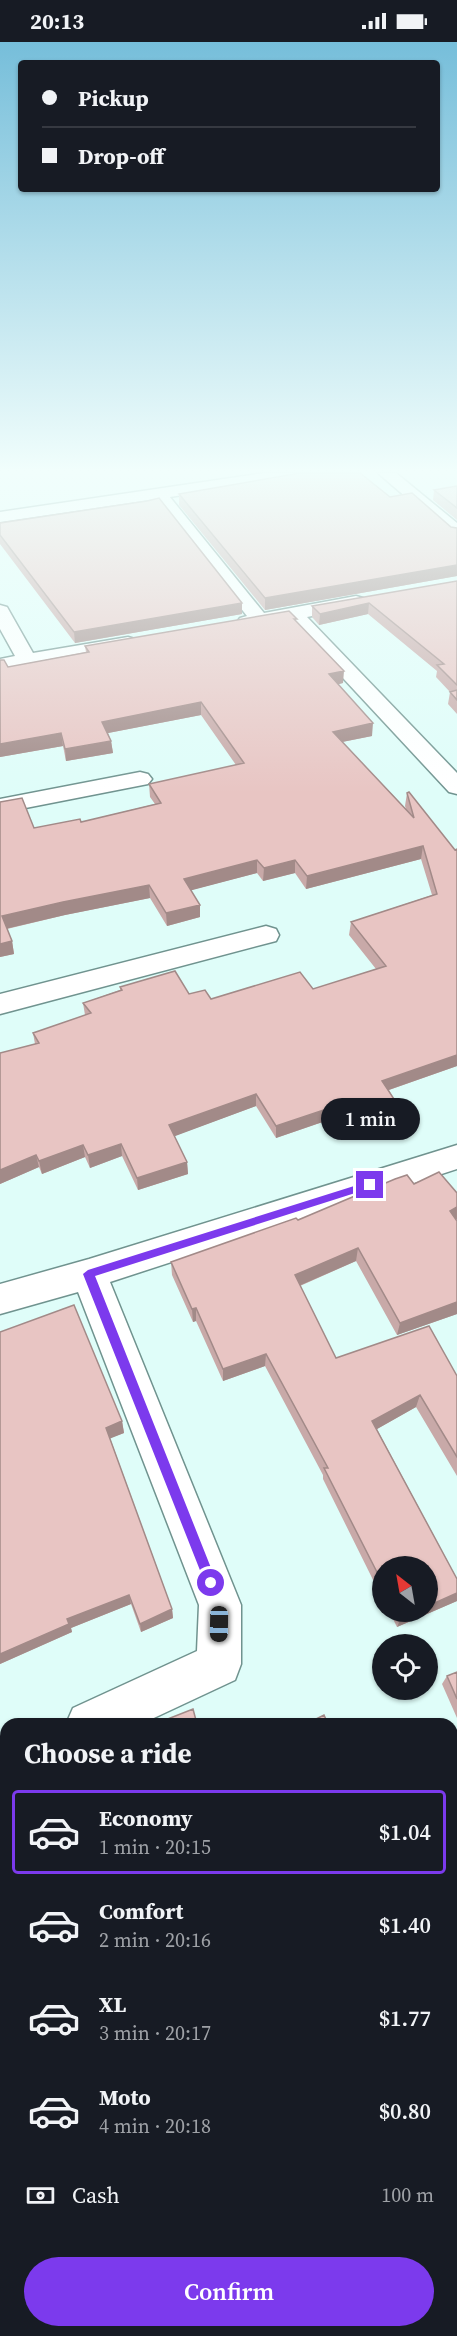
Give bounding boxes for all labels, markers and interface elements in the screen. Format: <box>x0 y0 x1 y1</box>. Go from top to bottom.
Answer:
text: 20:13 <box>30 6 84 36</box>
text: Pickup <box>78 83 149 113</box>
text: Drop-off <box>78 141 164 171</box>
callout: 1 min <box>320 1098 419 1140</box>
text: 1 min <box>345 1105 396 1133</box>
route end <box>356 1171 383 1198</box>
north arrow <box>372 1556 438 1622</box>
map controls <box>372 1556 438 1700</box>
route start <box>197 1569 224 1596</box>
car <box>210 1606 228 1642</box>
button: locate <box>372 1634 438 1700</box>
text: Choose a ride <box>24 1735 192 1772</box>
text: Economy <box>99 1803 193 1833</box>
icon: car <box>27 1805 81 1859</box>
text: $1.04 <box>379 1817 431 1847</box>
text: 1 min · 20:15 <box>99 1833 211 1861</box>
text: Comfort <box>99 1896 183 1926</box>
icon: car <box>27 1898 81 1952</box>
text: $1.40 <box>379 1910 431 1940</box>
text: 2 min · 20:16 <box>99 1926 211 1954</box>
text: XL <box>99 1989 126 2019</box>
icon: car <box>27 1991 81 2045</box>
text: $1.77 <box>379 2003 431 2033</box>
text: 3 min · 20:17 <box>99 2019 211 2047</box>
text: Moto <box>99 2082 151 2112</box>
icon: car <box>27 2084 81 2138</box>
text: $0.80 <box>379 2096 431 2126</box>
text: 4 min · 20:18 <box>99 2112 211 2140</box>
icon: cash <box>24 2179 57 2212</box>
text: Cash <box>72 2180 120 2210</box>
text: 100 m <box>381 2181 434 2209</box>
button: Confirm <box>24 2257 434 2326</box>

